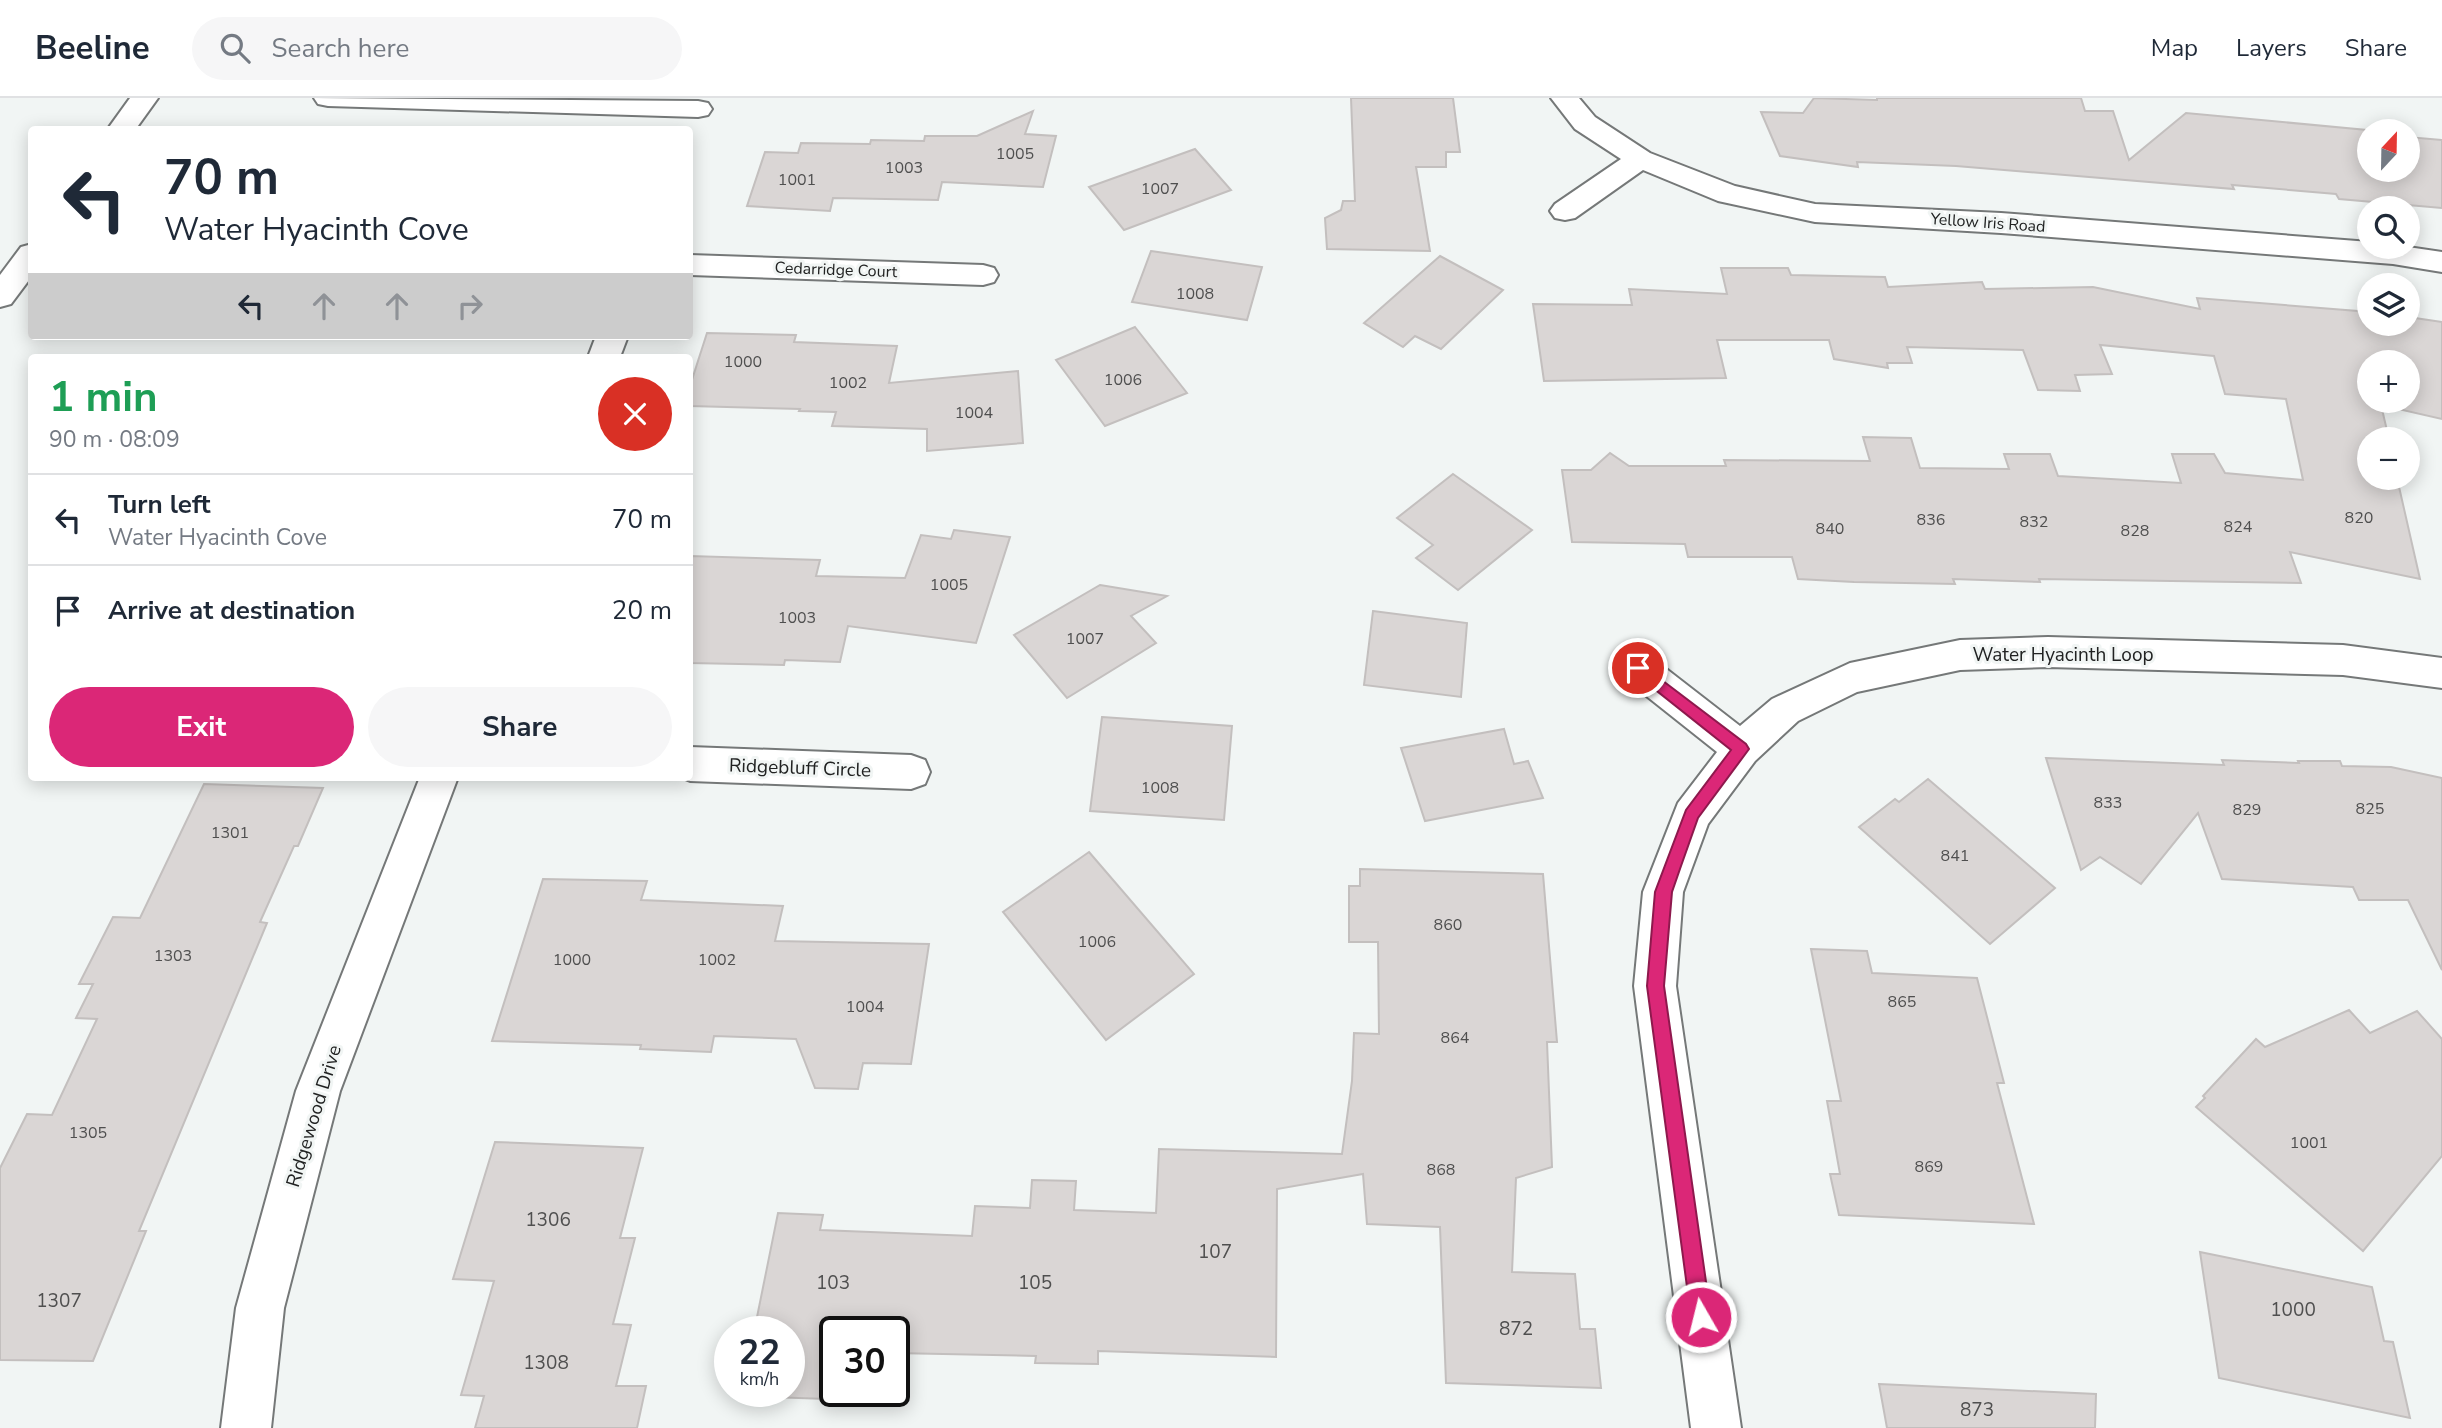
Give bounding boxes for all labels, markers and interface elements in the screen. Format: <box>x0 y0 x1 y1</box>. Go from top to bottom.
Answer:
search box <box>192 17 682 80</box>
text: Beeline <box>35 26 150 71</box>
icon: search <box>216 29 254 67</box>
text: Search here <box>272 31 409 66</box>
text: Map <box>2151 32 2198 64</box>
text: Layers <box>2236 32 2307 64</box>
text: Share <box>2345 32 2407 64</box>
north arrow <box>2357 119 2420 182</box>
map controls <box>2357 119 2420 490</box>
house number: 1005 <box>996 143 1034 165</box>
text: 70 m <box>164 144 279 211</box>
icon: left <box>49 154 140 245</box>
house number: 1003 <box>885 157 923 179</box>
house number: 1001 <box>778 169 816 191</box>
house number: 1007 <box>1141 178 1179 200</box>
button: search <box>2357 196 2420 259</box>
text: Water Hyacinth Cove <box>164 208 469 251</box>
street label: Yellow Iris Road <box>1929 208 2046 238</box>
street label: Cedarridge Court <box>774 257 898 283</box>
button: layers <box>2357 273 2420 336</box>
house number: 1008 <box>1176 283 1214 305</box>
icon: left <box>232 287 270 325</box>
icon: ahead <box>305 287 343 325</box>
icon: ahead <box>378 287 416 325</box>
icon: right <box>451 287 489 325</box>
button: + <box>2357 350 2420 413</box>
house number: 1000 <box>724 351 762 373</box>
text: 1 min <box>49 369 158 426</box>
house number: 1006 <box>1104 369 1142 391</box>
house number: 1002 <box>829 372 867 394</box>
button: close <box>598 377 672 451</box>
house number: 1004 <box>955 402 994 424</box>
text: 90 m · 08:09 <box>49 424 180 455</box>
button: − <box>2357 427 2420 490</box>
text: Turn left <box>108 487 211 522</box>
icon: left <box>49 501 87 539</box>
text: 70 m <box>612 502 672 537</box>
house number: 820 <box>2345 507 2373 529</box>
house number: 836 <box>1917 509 1945 531</box>
house number: 832 <box>2020 511 2048 533</box>
house number: 824 <box>2224 516 2253 538</box>
house number: 840 <box>1816 518 1844 540</box>
house number: 828 <box>2121 520 2149 542</box>
text: Water Hyacinth Cove <box>108 522 327 553</box>
house number: 1005 <box>930 574 968 596</box>
icon: arrive <box>49 592 87 630</box>
text: Arrive at destination <box>108 593 355 628</box>
text: 20 m <box>612 593 672 628</box>
house number: 1003 <box>778 607 816 629</box>
house number: 1007 <box>1066 628 1104 650</box>
pin <box>1608 638 1668 698</box>
street label: Water Hyacinth Loop <box>1972 642 2154 668</box>
icon: arrive <box>1619 649 1657 687</box>
button: Exit <box>49 687 354 767</box>
button: Share <box>368 687 672 767</box>
street label: Ridgebluff Circle <box>728 753 872 783</box>
house number: 1008 <box>1141 777 1179 799</box>
house number: 833 <box>2094 792 2122 814</box>
house number: 825 <box>2356 798 2384 820</box>
house number: 829 <box>2233 799 2261 821</box>
house number: 1301 <box>211 822 249 844</box>
house number: 841 <box>1941 845 1969 867</box>
house number: 860 <box>1434 914 1462 936</box>
house number: 1006 <box>1078 931 1116 953</box>
house number: 1303 <box>154 945 192 967</box>
house number: 1000 <box>553 949 591 971</box>
house number: 1002 <box>698 949 736 971</box>
house number: 865 <box>1888 991 1916 1013</box>
house number: 1004 <box>846 996 885 1018</box>
house number: 864 <box>1441 1027 1470 1049</box>
street label: Ridgewood Drive <box>280 1042 348 1190</box>
house number: 1305 <box>69 1122 107 1144</box>
house number: 1001 <box>2290 1132 2328 1154</box>
house number: 869 <box>1915 1156 1943 1178</box>
house number: 868 <box>1427 1159 1455 1181</box>
house number: 1306 <box>525 1207 571 1233</box>
house number: 107 <box>1198 1239 1232 1265</box>
house number: 103 <box>816 1270 850 1296</box>
house number: 105 <box>1018 1270 1052 1296</box>
position arrow <box>1664 1280 1738 1354</box>
house number: 1307 <box>36 1288 82 1314</box>
house number: 1000 <box>2270 1297 2316 1323</box>
speed limit sign: 30 <box>819 1316 910 1407</box>
house number: 872 <box>1499 1316 1533 1342</box>
text: 22 <box>738 1329 781 1376</box>
house number: 1308 <box>523 1350 569 1376</box>
text: km/h <box>740 1367 779 1391</box>
house number: 873 <box>1960 1397 1994 1423</box>

